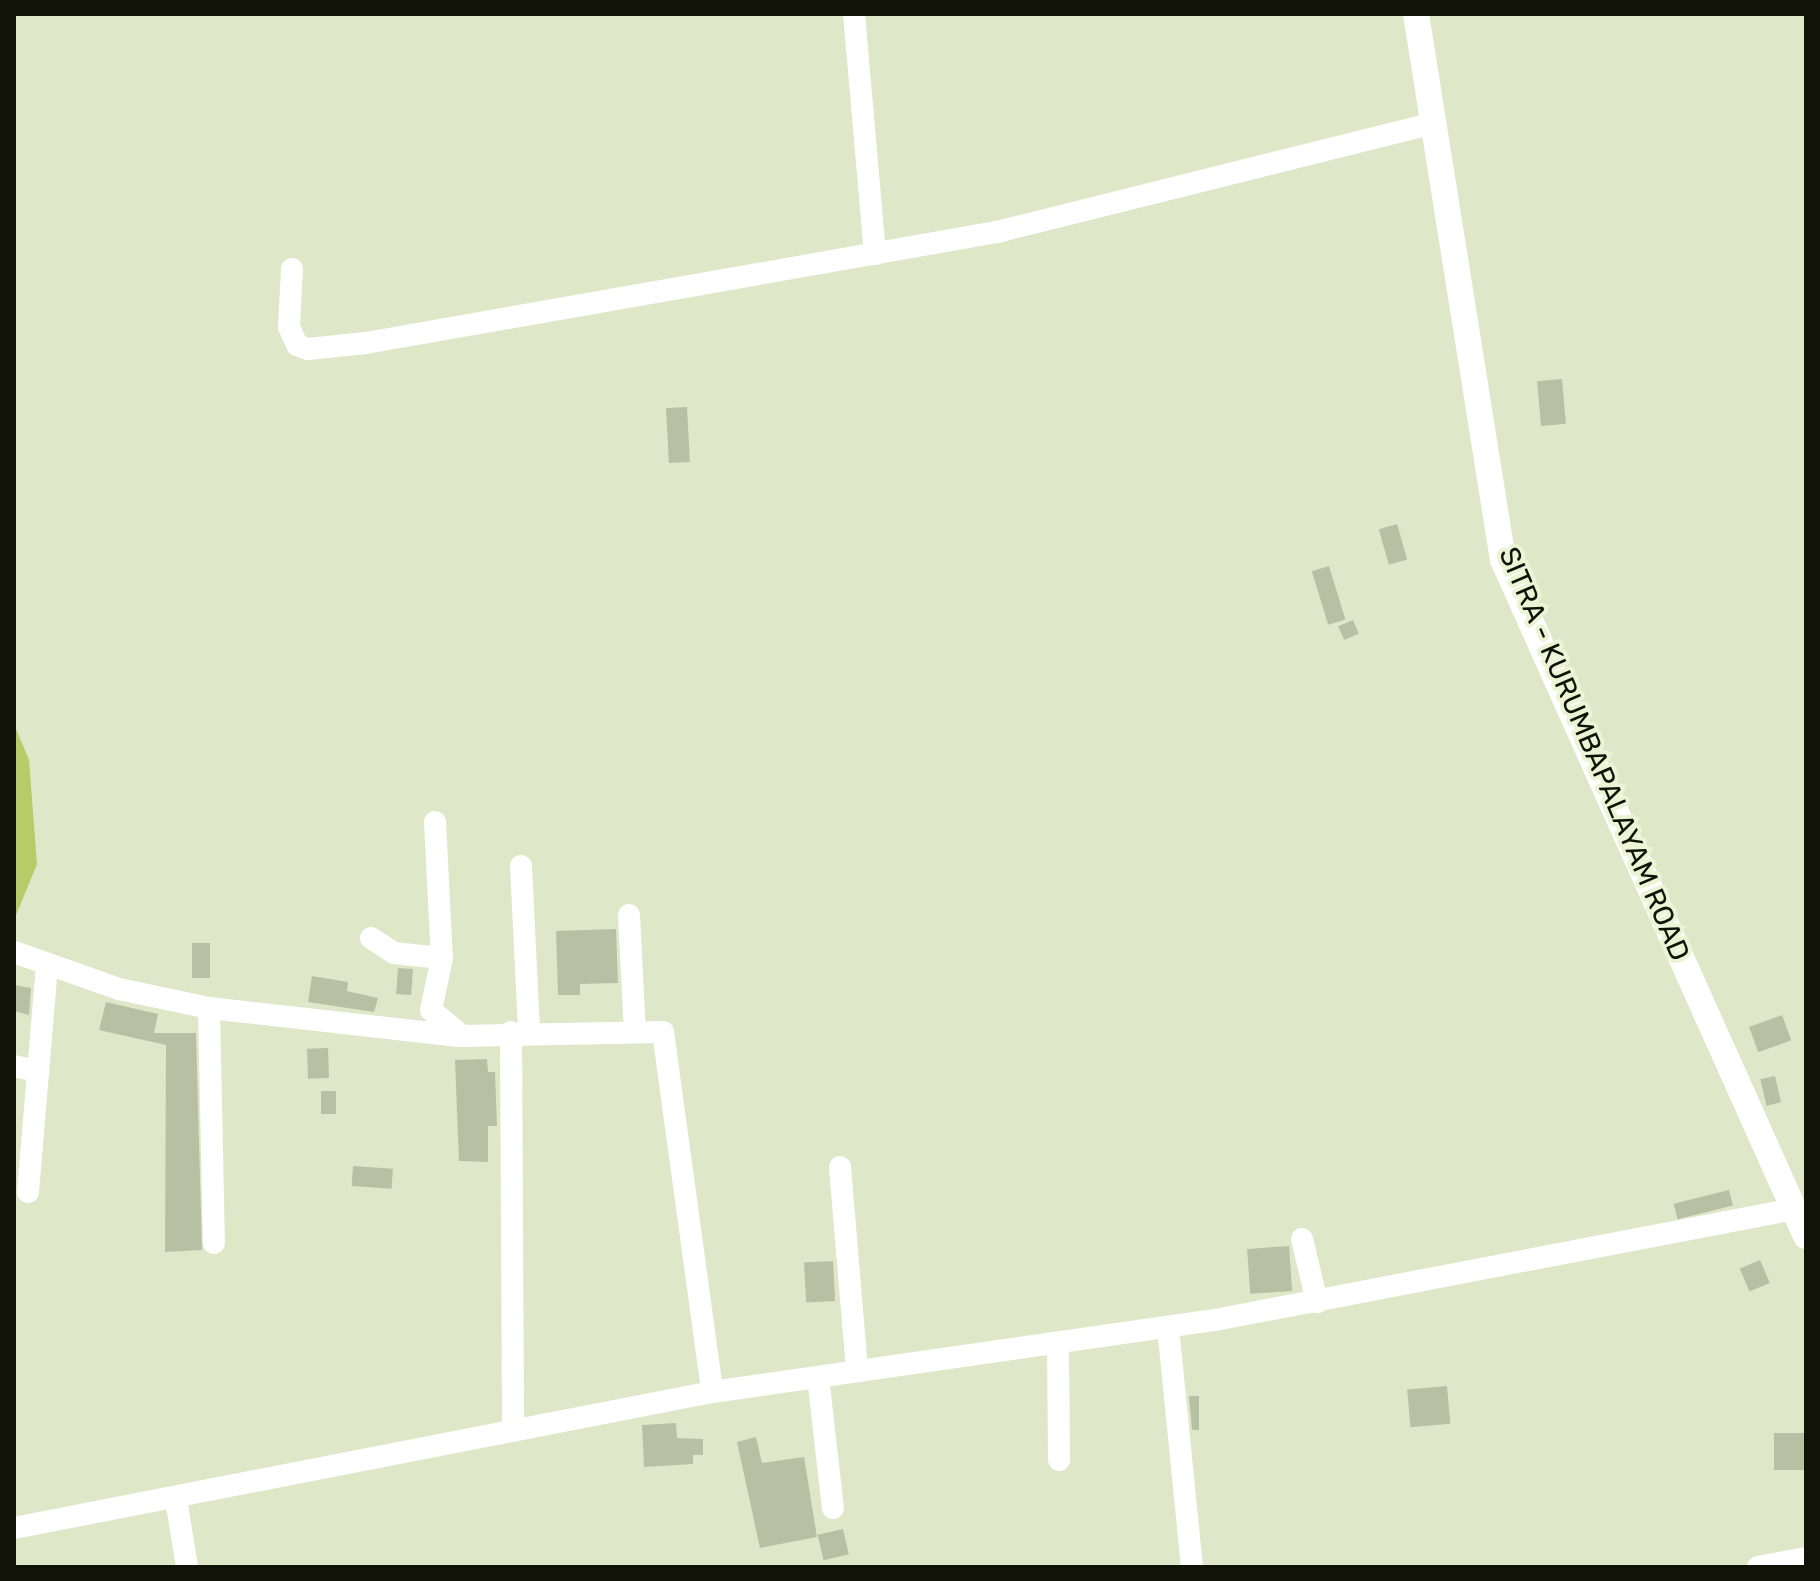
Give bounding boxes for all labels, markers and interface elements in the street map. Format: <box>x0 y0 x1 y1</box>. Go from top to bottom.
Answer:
street label: SITRA - KURUMBAPALAYAM ROAD <box>1491 542 1697 966</box>

